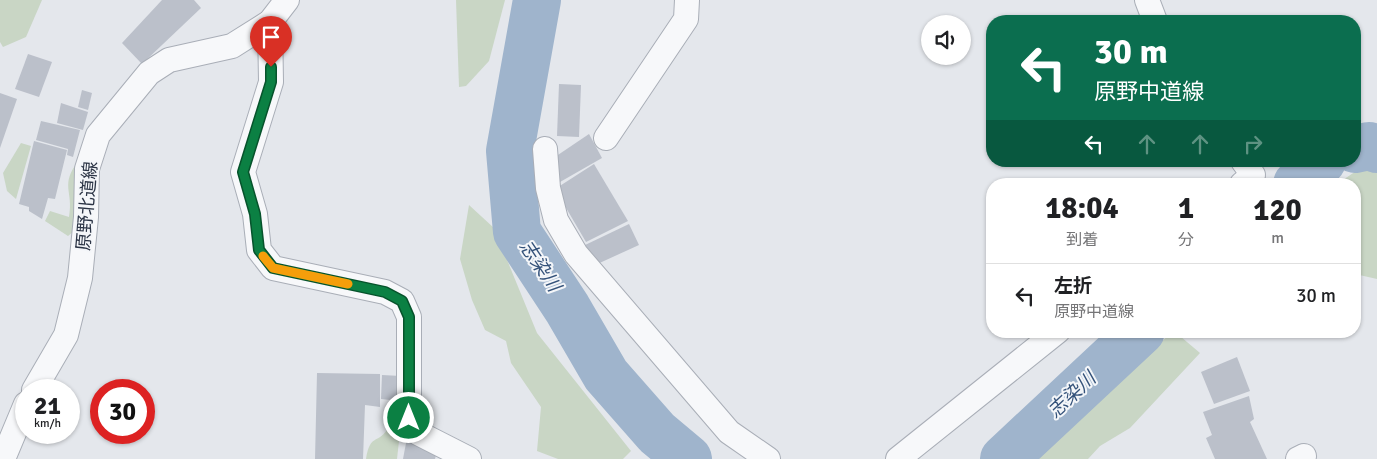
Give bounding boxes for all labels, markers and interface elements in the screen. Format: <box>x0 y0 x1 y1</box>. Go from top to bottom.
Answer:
map controls <box>921 15 971 65</box>
button: sound <box>921 15 971 65</box>
pin <box>250 16 292 67</box>
icon: arrive <box>257 23 285 51</box>
text: 30 m <box>1094 30 1168 73</box>
icon: left <box>1011 35 1076 100</box>
text: 原野中道線 <box>1094 78 1204 105</box>
icon: left <box>1080 130 1108 158</box>
icon: ahead <box>1133 130 1161 158</box>
icon: ahead <box>1186 130 1214 158</box>
icon: right <box>1239 130 1267 158</box>
street label: 原野北道線 <box>72 160 102 252</box>
text: 18:04 <box>1045 190 1119 227</box>
text: 1 <box>1178 190 1194 227</box>
text: 120 <box>1253 192 1302 229</box>
text: m <box>1271 228 1284 248</box>
text: 到着 <box>1066 230 1098 250</box>
text: 分 <box>1178 230 1194 250</box>
water label: 志染川 <box>514 236 567 298</box>
text: 左折 <box>1054 274 1092 298</box>
icon: left <box>1011 282 1039 310</box>
text: 30 m <box>1296 284 1336 308</box>
text: 原野中道線 <box>1054 302 1134 322</box>
water label: 志染川 <box>1043 365 1102 423</box>
speed limit sign: 30 <box>90 379 155 444</box>
text: 21 <box>34 390 61 421</box>
position arrow <box>382 391 434 443</box>
text: km/h <box>34 416 61 431</box>

